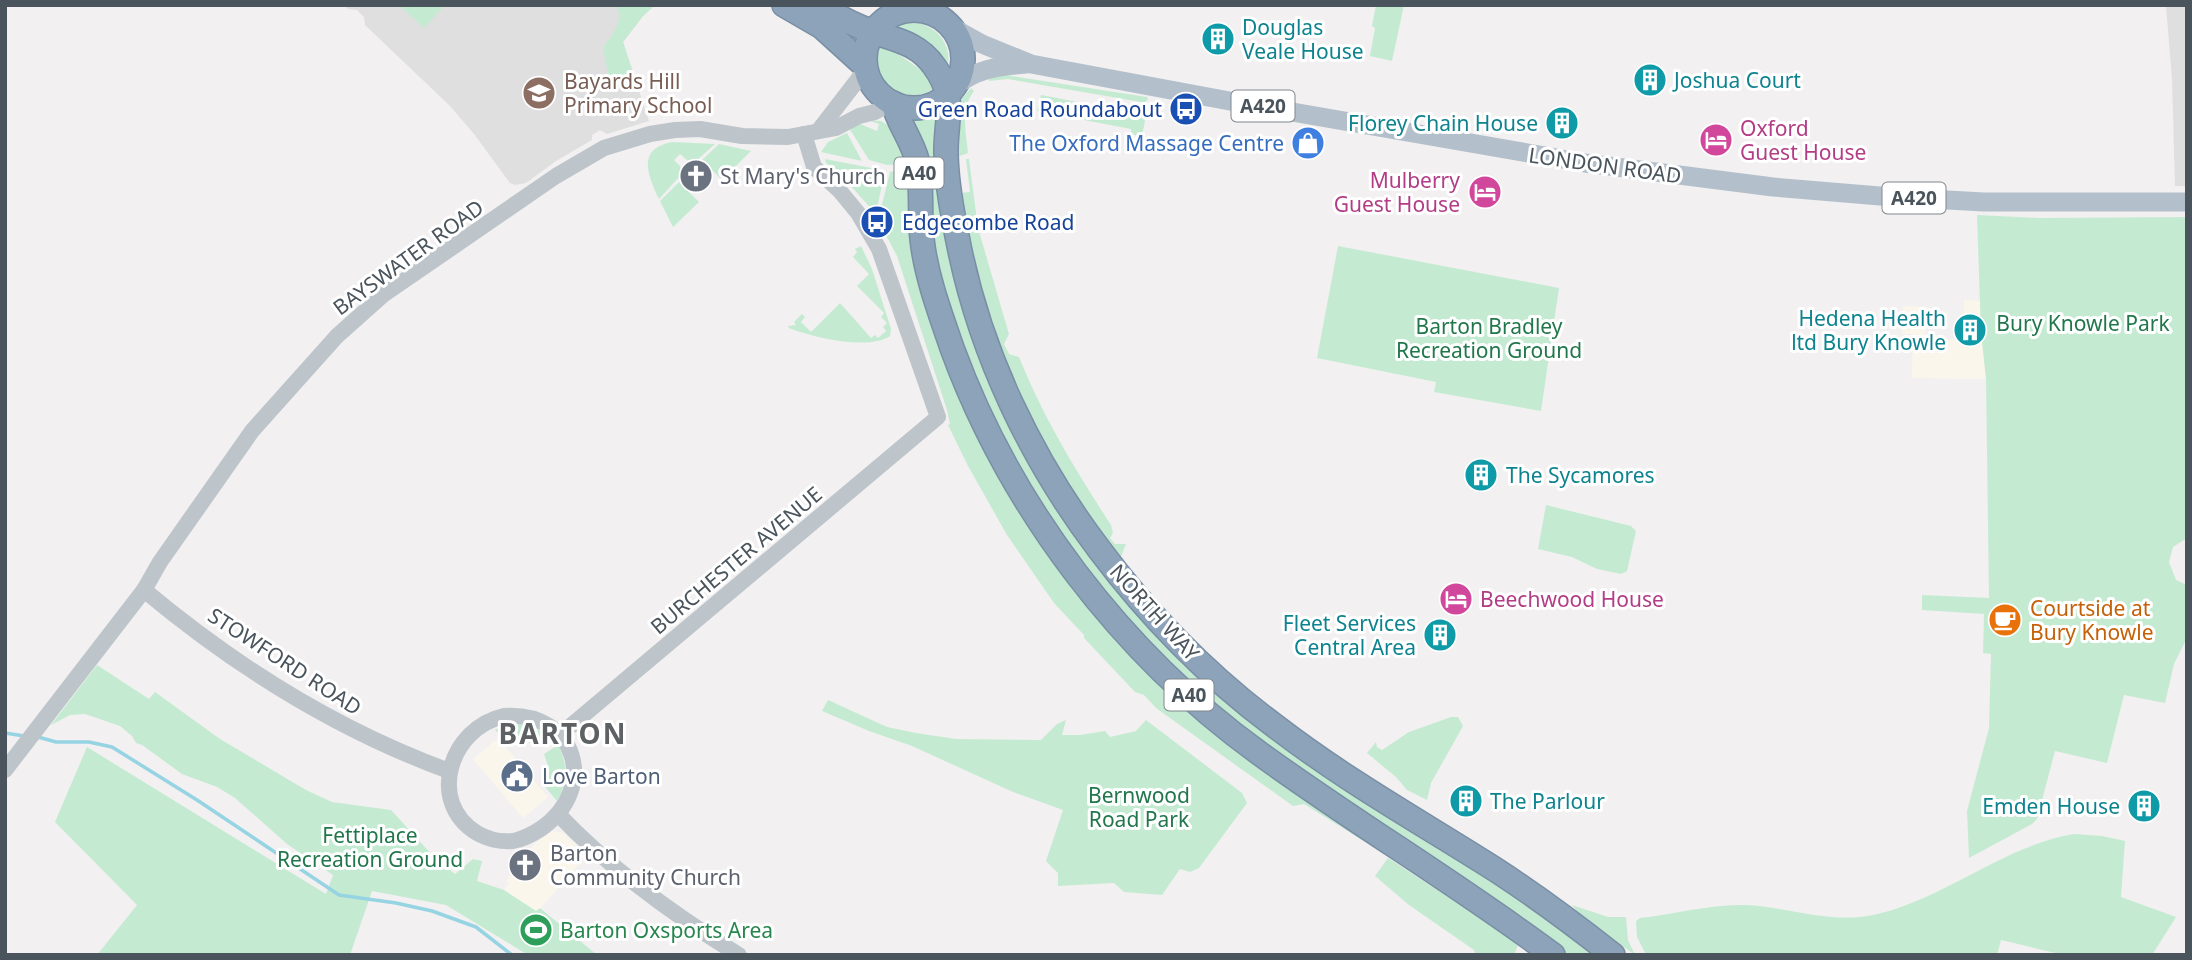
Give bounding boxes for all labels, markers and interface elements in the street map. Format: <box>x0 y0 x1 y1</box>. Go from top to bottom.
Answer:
place label: Douglas Veale House <box>1242 13 1364 65</box>
building icon: Douglas Veale House <box>1199 20 1237 58</box>
building icon: Joshua Court <box>1631 61 1669 99</box>
place label: Joshua Court <box>1672 66 1801 94</box>
place label: Bayards Hill Primary School <box>564 67 712 119</box>
school or university icon: Bayards Hill Primary School <box>520 74 558 112</box>
bus stop icon: Green Road Roundabout <box>1167 90 1205 128</box>
road number: A420 <box>1232 90 1294 122</box>
place label: Green Road Roundabout <box>918 95 1162 123</box>
building icon: Florey Chain House <box>1543 104 1581 142</box>
place label: Florey Chain House <box>1348 109 1538 137</box>
place label: Oxford Guest House <box>1740 114 1866 166</box>
hotel icon: Oxford Guest House <box>1697 121 1735 159</box>
shop icon: The Oxford Massage Centre <box>1289 124 1327 162</box>
place label: The Oxford Massage Centre <box>1009 129 1284 157</box>
street label: LONDON ROAD <box>1527 140 1683 190</box>
church icon: St Mary's Church <box>677 157 715 195</box>
road number: A40 <box>894 158 944 188</box>
place label: St Mary's Church <box>720 162 886 190</box>
place label: Mulberry Guest House <box>1334 166 1460 218</box>
hotel icon: Mulberry Guest House <box>1466 173 1504 211</box>
road number: A420 <box>1882 182 1946 214</box>
street label: BAYSWATER ROAD <box>327 193 489 321</box>
bus stop icon: Edgecombe Road <box>858 203 896 241</box>
place label: Edgecombe Road <box>902 208 1074 236</box>
place label: Hedena Health ltd Bury Knowle <box>1791 304 1946 356</box>
park label: Bury Knowle Park <box>1996 309 2170 337</box>
building icon: Hedena Health ltd Bury Knowle <box>1951 311 1989 349</box>
park label: Barton Bradley Recreation Ground <box>1396 312 1582 364</box>
building icon: The Sycamores <box>1462 456 1500 494</box>
place label: The Sycamores <box>1506 461 1655 489</box>
street label: BURCHESTER AVENUE <box>644 480 828 640</box>
street label: NORTH WAY <box>1104 558 1206 666</box>
hotel icon: Beechwood House <box>1437 580 1475 618</box>
place label: Beechwood House <box>1480 585 1664 613</box>
place label: Courtside at Bury Knowle <box>2030 594 2154 646</box>
street label: STOWFORD ROAD <box>203 601 367 721</box>
cafe icon: Courtside at Bury Knowle <box>1986 601 2024 639</box>
place label: Fleet Services Central Area <box>1283 609 1416 661</box>
building icon: Fleet Services Central Area <box>1421 616 1459 654</box>
road number: A40 <box>1164 680 1214 710</box>
district label: BARTON <box>499 714 627 752</box>
public building icon: Love Barton <box>498 757 536 795</box>
place label: Love Barton <box>542 762 661 790</box>
park label: Bernwood Road Park <box>1088 781 1190 833</box>
building icon: The Parlour <box>1447 782 1485 820</box>
place label: The Parlour <box>1490 787 1605 815</box>
building icon: Emden House <box>2125 787 2163 825</box>
place label: Emden House <box>1982 792 2120 820</box>
park label: Fettiplace Recreation Ground <box>277 821 463 873</box>
place label: Barton Community Church <box>550 839 741 891</box>
church icon: Barton Community Church <box>506 846 544 884</box>
sports icon: Barton Oxsports Area <box>517 911 555 949</box>
place label: Barton Oxsports Area <box>560 916 773 944</box>

